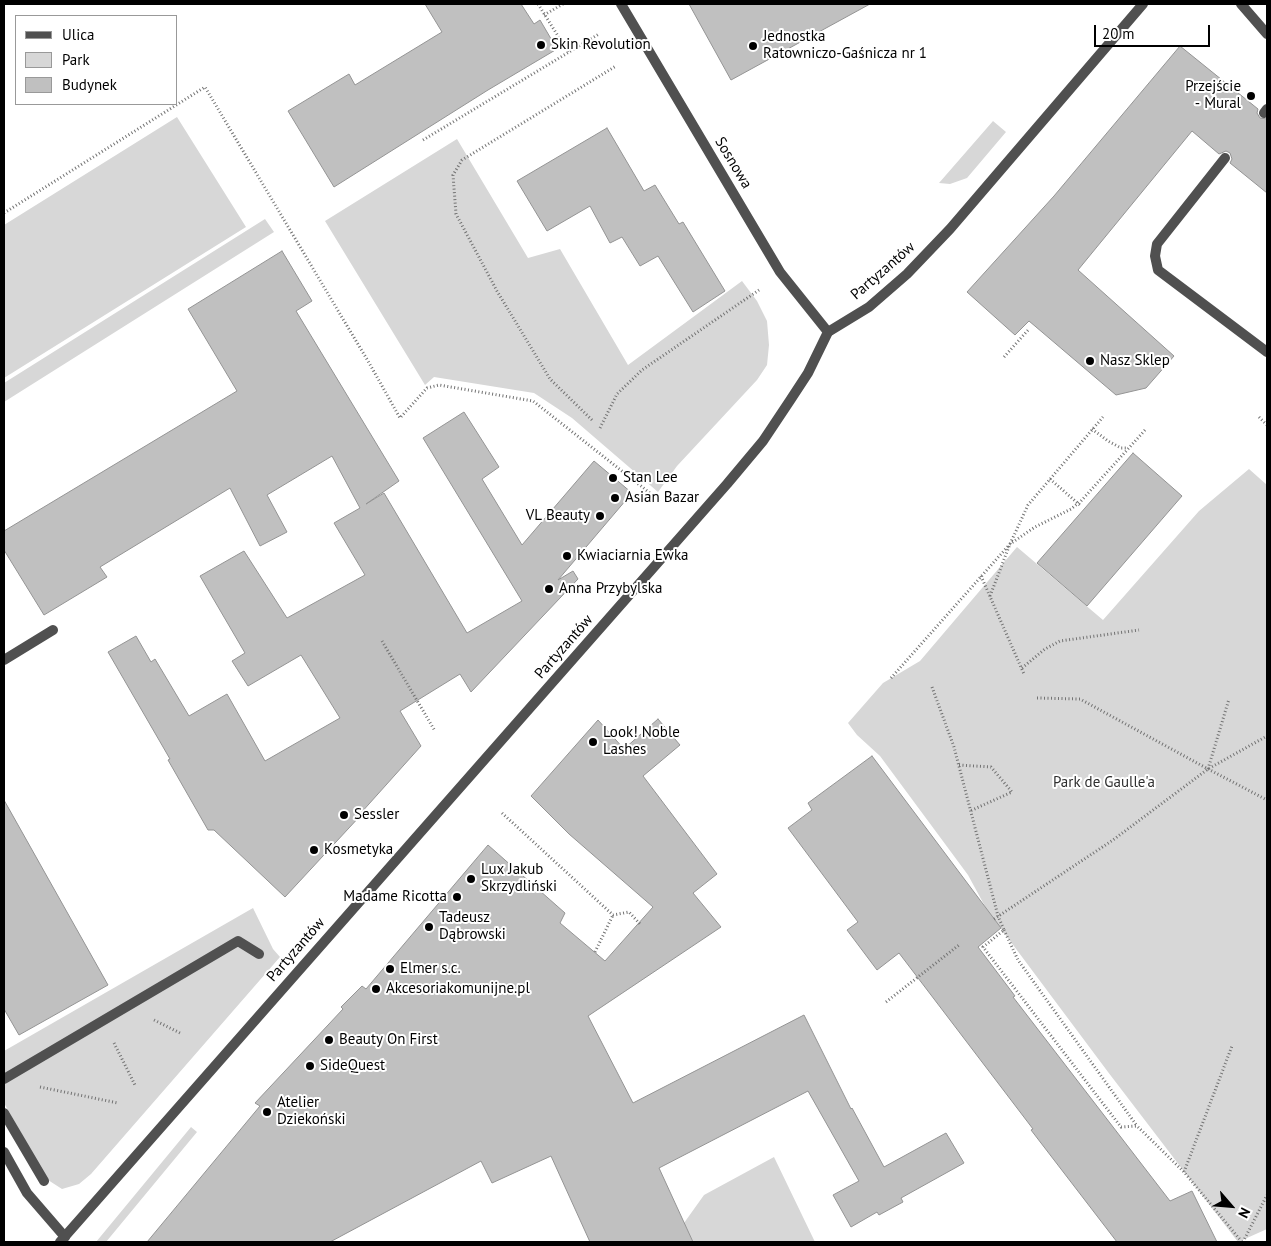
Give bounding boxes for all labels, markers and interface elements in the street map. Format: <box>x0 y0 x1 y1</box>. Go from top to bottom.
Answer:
legend <box>15 15 178 105</box>
scale bar <box>1096 15 1212 47</box>
text: 20 m <box>1102 24 1135 43</box>
text: Ulica <box>62 25 94 44</box>
place label: Jednostka Ratowniczo-Gaśnicza nr 1 <box>763 28 927 63</box>
place label: Skin Revolution <box>551 36 651 54</box>
marker: Skin Revolution <box>535 39 547 51</box>
marker: Jednostka Ratowniczo-Gaśnicza nr 1 <box>747 40 759 52</box>
text: Park <box>62 50 90 69</box>
text: Budynek <box>62 75 117 94</box>
place label: Przejście - Mural <box>1185 78 1241 113</box>
marker: Przejście - Mural <box>1245 90 1257 102</box>
street label: Sosnowa <box>711 134 755 192</box>
street label: Partyzantów <box>847 238 919 304</box>
place label: Nasz Sklep <box>1100 352 1170 370</box>
marker: Nasz Sklep <box>1084 355 1096 367</box>
place label: Stan Lee <box>623 469 678 487</box>
marker: Stan Lee <box>607 472 619 484</box>
place label: Asian Bazar <box>625 489 699 507</box>
marker: Asian Bazar <box>609 492 621 504</box>
place label: VL Beauty <box>526 507 590 525</box>
marker: VL Beauty <box>594 510 606 522</box>
place label: Kwiaciarnia Ewka <box>577 547 689 565</box>
marker: Kwiaciarnia Ewka <box>561 550 573 562</box>
place label: Anna Przybylska <box>559 580 662 598</box>
marker: Anna Przybylska <box>543 583 555 595</box>
street label: Partyzantów <box>531 611 597 683</box>
place label: Look! Noble Lashes <box>603 724 680 759</box>
marker: Look! Noble Lashes <box>587 736 599 748</box>
park label: Park de Gaulle'a <box>1053 774 1155 792</box>
place label: Sessler <box>354 806 399 824</box>
marker: Sessler <box>338 809 350 821</box>
place label: Kosmetyka <box>324 841 393 859</box>
marker: Kosmetyka <box>308 844 320 856</box>
place label: Lux Jakub Skrzydliński <box>481 861 557 896</box>
marker: Lux Jakub Skrzydliński <box>465 873 477 885</box>
place label: Madame Ricotta <box>343 888 447 906</box>
marker: Madame Ricotta <box>451 891 463 903</box>
place label: Tadeusz Dąbrowski <box>439 909 506 944</box>
street label: Partyzantów <box>263 914 329 986</box>
marker: Tadeusz Dąbrowski <box>423 921 435 933</box>
place label: Elmer s.c. <box>400 960 461 978</box>
marker: Elmer s.c. <box>384 963 396 975</box>
place label: Akcesoriakomunijne.pl <box>386 980 530 998</box>
marker: Akcesoriakomunijne.pl <box>370 983 382 995</box>
place label: Beauty On First <box>339 1031 438 1049</box>
marker: Beauty On First <box>323 1034 335 1046</box>
place label: SideQuest <box>320 1057 385 1075</box>
marker: SideQuest <box>304 1060 316 1072</box>
place label: Atelier Dziekoński <box>277 1094 346 1129</box>
marker: Atelier Dziekoński <box>261 1106 273 1118</box>
north arrow <box>1206 1181 1256 1231</box>
text: N <box>1234 1205 1254 1221</box>

